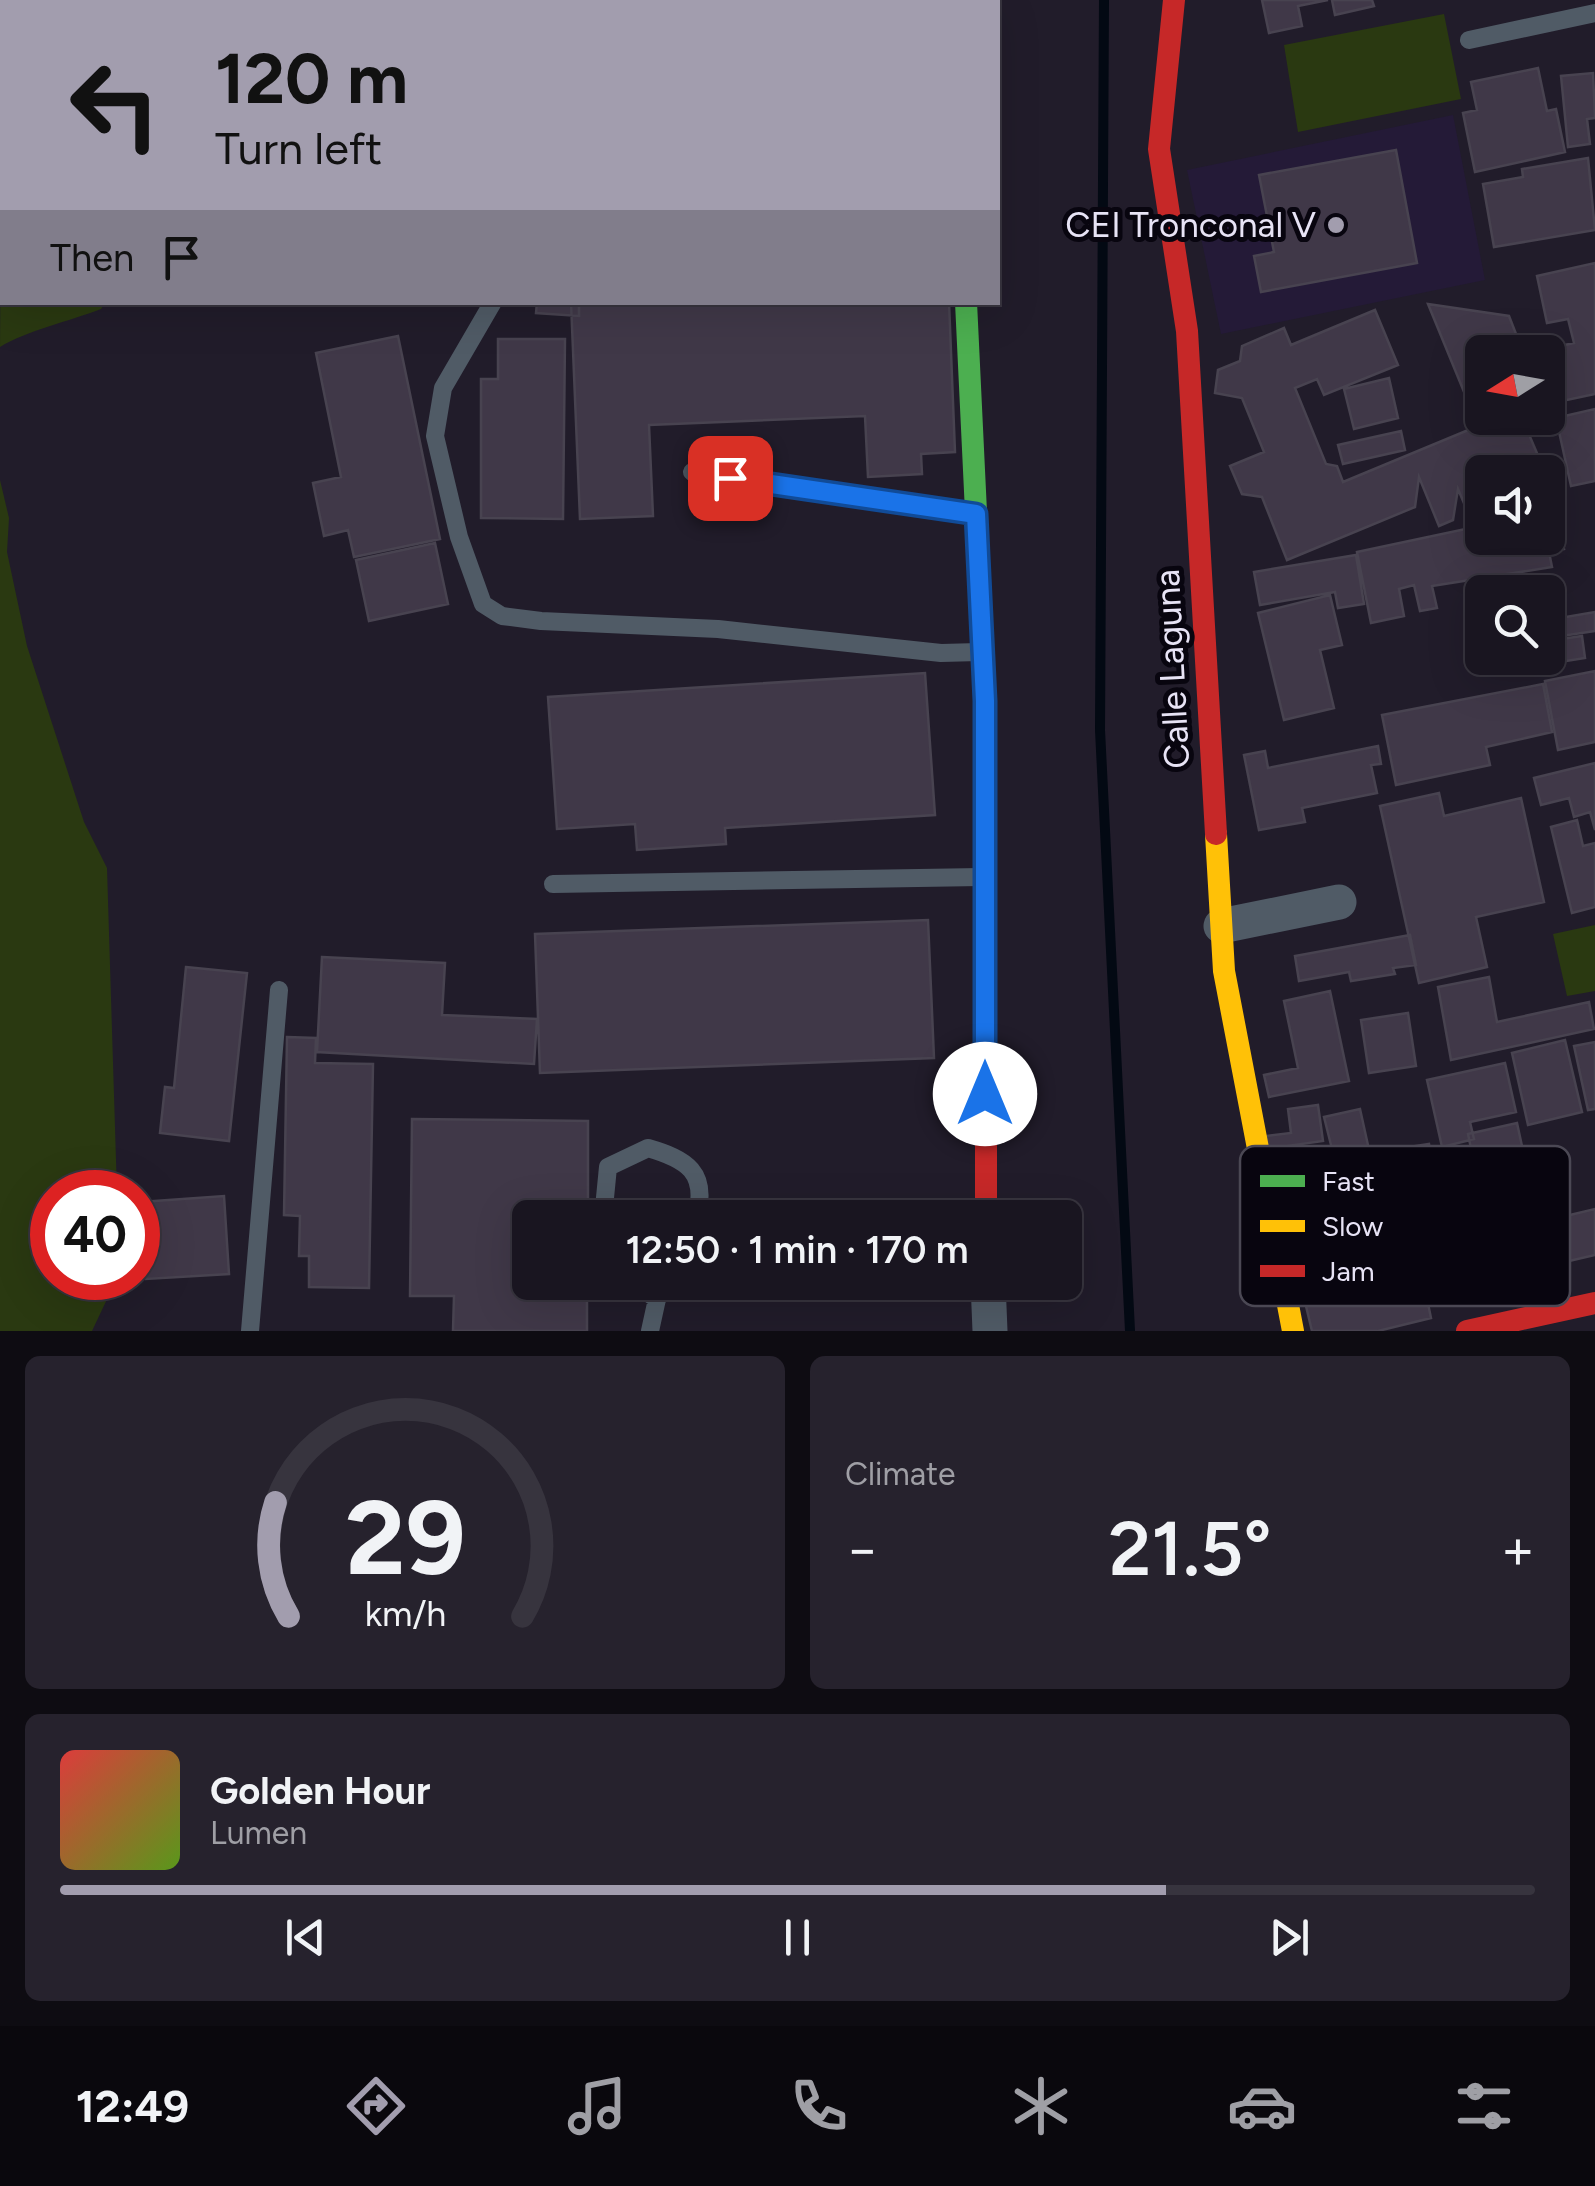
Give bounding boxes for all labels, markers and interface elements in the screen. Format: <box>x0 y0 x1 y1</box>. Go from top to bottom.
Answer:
text: 120 m <box>215 36 408 121</box>
icon: left <box>50 40 180 170</box>
text: Turn left <box>215 121 382 175</box>
place label: CEI Tronconal V <box>1065 204 1316 246</box>
marker: CEI Tronconal V <box>1325 214 1347 236</box>
icon: arrive <box>154 230 209 285</box>
text: Then <box>50 235 134 281</box>
north arrow <box>1465 335 1565 435</box>
map controls <box>1465 335 1565 675</box>
pin <box>688 436 773 521</box>
icon: arrive <box>703 451 758 506</box>
button: sound <box>1465 455 1565 555</box>
street label: Calle Laguna <box>1146 568 1198 770</box>
button: search <box>1465 575 1565 675</box>
position arrow <box>933 1042 1037 1146</box>
legend <box>1240 1146 1570 1306</box>
text: Fast <box>1322 1164 1375 1198</box>
speed limit sign: 40 <box>30 1170 160 1300</box>
text: Slow <box>1322 1209 1383 1243</box>
text: 12:50 · 1 min · 170 m <box>625 1227 969 1273</box>
text: Jam <box>1322 1254 1375 1288</box>
text: Climate <box>845 1455 956 1493</box>
text: 29 <box>345 1475 465 1600</box>
text: 21.5° <box>1108 1504 1272 1594</box>
text: − <box>845 1516 879 1582</box>
text: + <box>1501 1516 1535 1582</box>
text: km/h <box>364 1592 446 1635</box>
text: Golden Hour <box>210 1768 431 1814</box>
text: Lumen <box>210 1814 307 1852</box>
icon: previous <box>278 1910 333 1965</box>
icon: pause <box>770 1910 825 1965</box>
icon: next <box>1262 1910 1317 1965</box>
icon: directions <box>341 2071 411 2141</box>
icon: music <box>562 2071 632 2141</box>
icon: phone <box>784 2071 854 2141</box>
icon: climate <box>1006 2071 1076 2141</box>
icon: car <box>1227 2071 1297 2141</box>
icon: filters <box>1449 2071 1519 2141</box>
text: 12:49 <box>76 2079 189 2133</box>

